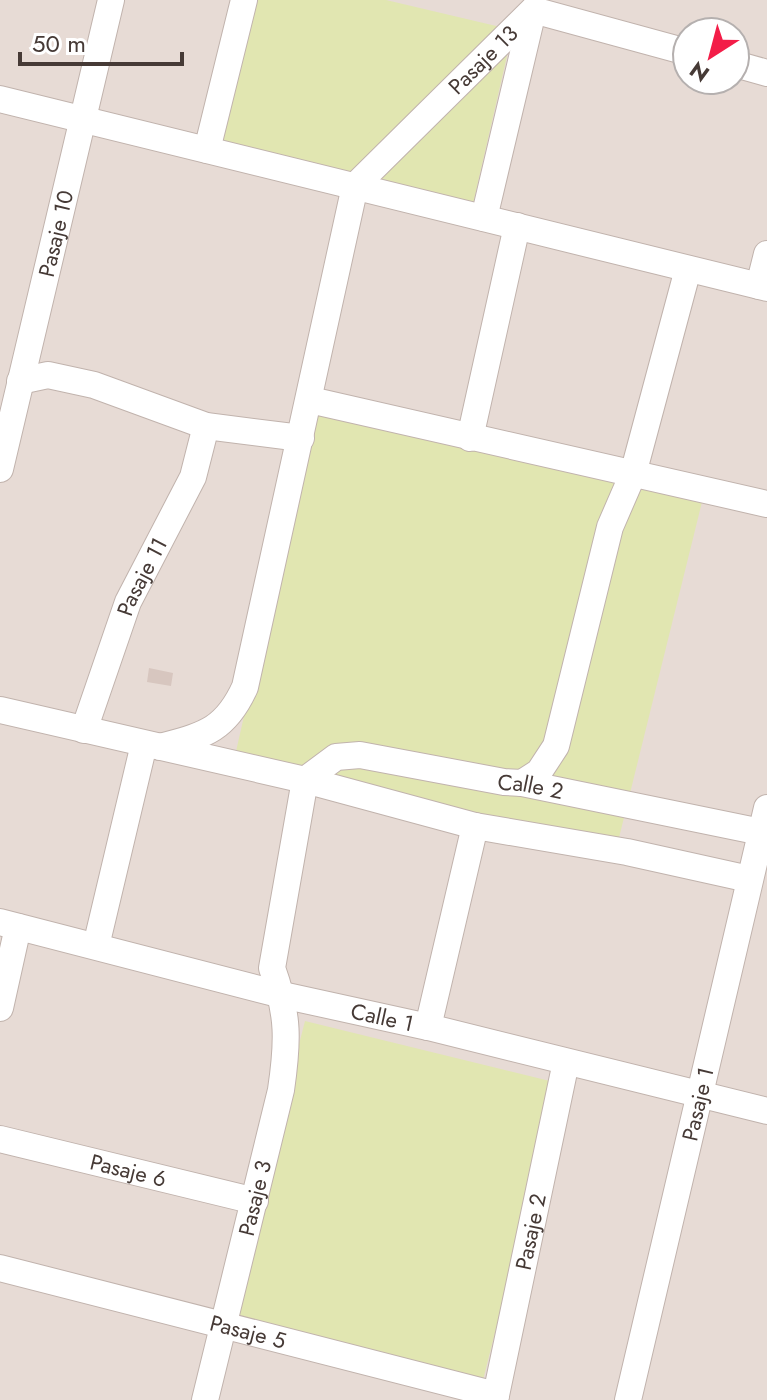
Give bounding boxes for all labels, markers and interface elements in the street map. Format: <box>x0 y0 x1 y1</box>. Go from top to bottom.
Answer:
scale bar <box>20 16 182 66</box>
north arrow <box>671 16 751 96</box>
street label: Pasaje 13 <box>441 18 525 101</box>
text: 50 m <box>32 26 86 61</box>
text: N <box>683 54 716 90</box>
street label: Pasaje 10 <box>30 187 81 280</box>
street label: Pasaje 11 <box>108 532 175 620</box>
street label: Calle 2 <box>497 766 566 807</box>
street label: Calle 1 <box>348 995 417 1039</box>
street label: Pasaje 1 <box>673 1064 722 1144</box>
street label: Pasaje 6 <box>87 1145 170 1195</box>
street label: Pasaje 3 <box>230 1157 279 1239</box>
street label: Pasaje 2 <box>507 1190 554 1273</box>
street label: Pasaje 5 <box>207 1306 289 1357</box>

